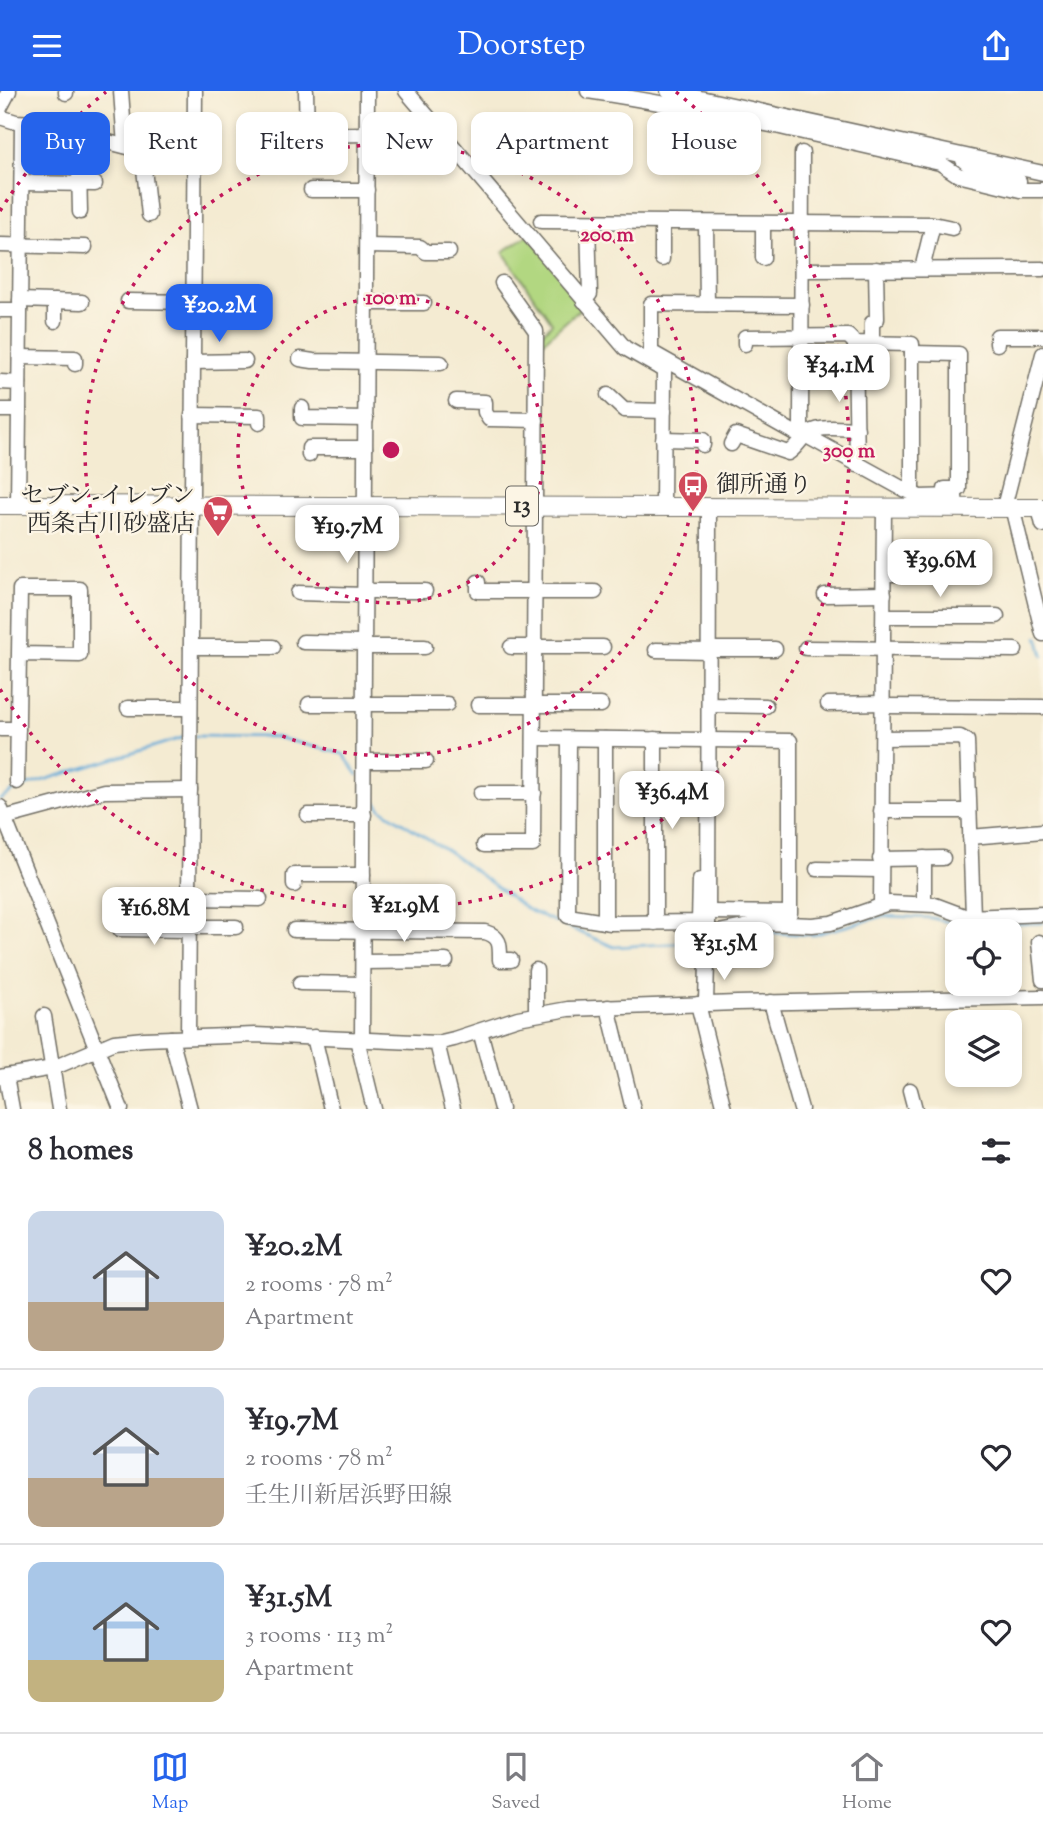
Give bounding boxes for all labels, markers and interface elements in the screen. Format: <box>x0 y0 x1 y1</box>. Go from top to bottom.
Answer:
text: Doorstep <box>457 23 586 69</box>
icon: menu <box>28 27 66 65</box>
icon: share <box>977 27 1015 65</box>
chip: Buy <box>21 112 110 175</box>
chip: Rent <box>124 112 222 175</box>
chip: Filters <box>236 112 348 175</box>
chip: New <box>362 112 457 175</box>
chip: Apartment <box>471 112 633 175</box>
chip: House <box>647 112 761 175</box>
text: 200 m <box>580 221 635 251</box>
text: 100 m <box>366 284 417 314</box>
pin: ¥20.2M <box>162 285 276 344</box>
text: ¥20.2M <box>182 290 256 323</box>
pin: ¥34.1M <box>782 345 896 404</box>
text: ¥34.1M <box>804 350 874 383</box>
text: 300 m <box>823 437 876 467</box>
centre of rings <box>379 438 403 462</box>
bus stop icon: 御所通り <box>676 469 710 513</box>
place label: 御所通り <box>716 469 812 503</box>
place label: セブン-イレブン 西条古川砂盛店 <box>21 480 195 542</box>
road number: 13 <box>506 487 538 525</box>
supermarket icon: セブン-イレブン 西条古川砂盛店 <box>201 494 235 538</box>
pin: ¥19.7M <box>290 505 404 565</box>
text: ¥19.7M <box>311 511 383 544</box>
pin: ¥39.6M <box>883 539 997 599</box>
text: ¥39.6M <box>904 545 976 578</box>
pin: ¥36.4M <box>615 771 729 831</box>
text: ¥36.4M <box>635 777 709 810</box>
pin: ¥21.9M <box>347 885 461 944</box>
pin: ¥16.8M <box>97 887 211 947</box>
text: ¥21.9M <box>369 890 439 923</box>
text: ¥16.8M <box>118 893 190 926</box>
map controls <box>945 919 1022 1087</box>
button: locate <box>945 919 1022 996</box>
pin: ¥31.5M <box>667 923 781 982</box>
text: ¥31.5M <box>691 928 757 961</box>
button: layers <box>945 1010 1022 1087</box>
text: 8 homes <box>28 1130 133 1173</box>
icon: filters <box>977 1132 1015 1170</box>
text: ¥20.2M <box>245 1226 342 1269</box>
icon: home <box>84 1239 168 1323</box>
icon: heart <box>977 1262 1015 1300</box>
text: 2 rooms · 78 m² <box>245 1269 393 1302</box>
text: Apartment <box>245 1302 354 1335</box>
text: ¥19.7M <box>245 1400 339 1443</box>
icon: home <box>84 1415 168 1499</box>
icon: heart <box>977 1438 1015 1476</box>
text: 2 rooms · 78 m² <box>245 1443 393 1476</box>
text: 壬生川新居浜野田線 <box>245 1480 452 1513</box>
text: ¥31.5M <box>245 1577 332 1620</box>
icon: home <box>84 1590 168 1674</box>
icon: heart <box>977 1613 1015 1651</box>
text: 3 rooms · 113 m² <box>245 1620 393 1653</box>
text: Apartment <box>245 1653 354 1686</box>
tab: Map <box>151 1748 189 1817</box>
tab: Saved <box>491 1748 540 1817</box>
tab: Home <box>842 1748 892 1817</box>

